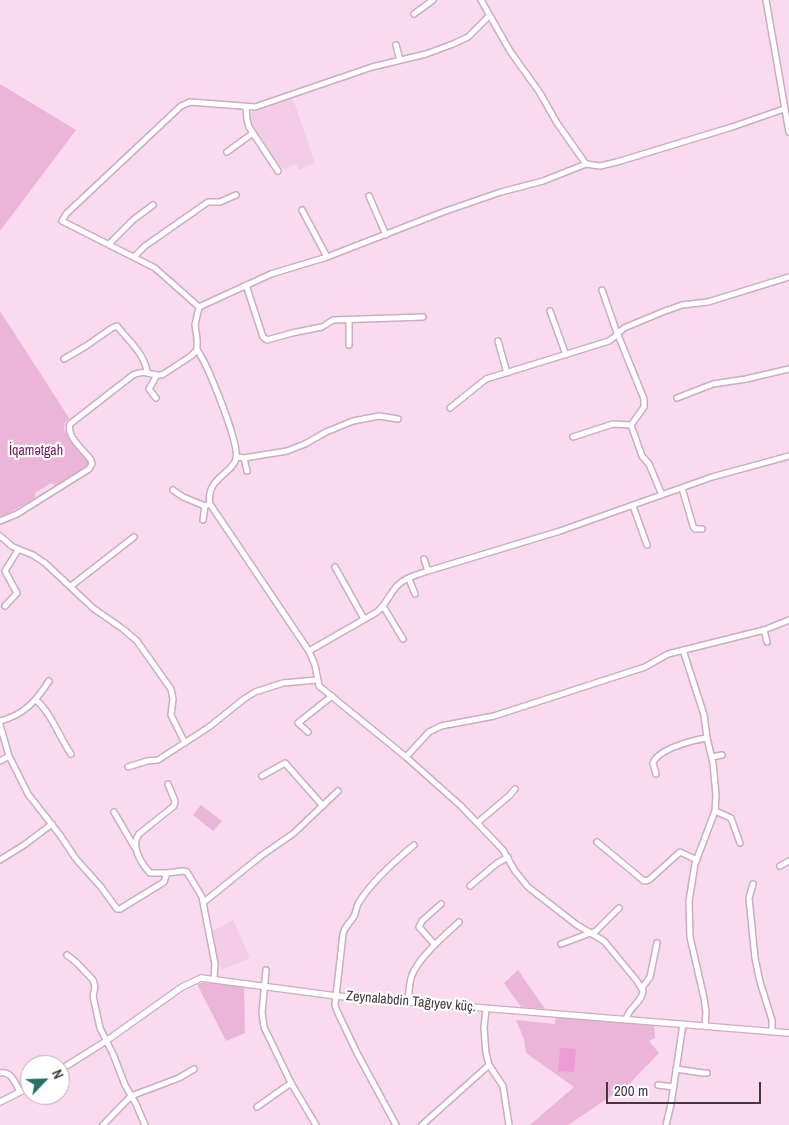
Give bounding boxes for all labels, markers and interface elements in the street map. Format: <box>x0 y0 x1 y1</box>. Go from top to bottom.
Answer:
park label: İqamətgah <box>9 443 63 459</box>
street label: Zeynalabdin Tağıyev küç. <box>345 988 477 1016</box>
north arrow <box>20 1055 70 1105</box>
text: N <box>48 1067 68 1082</box>
scale bar <box>609 1072 764 1104</box>
text: 200 m <box>614 1080 648 1101</box>

